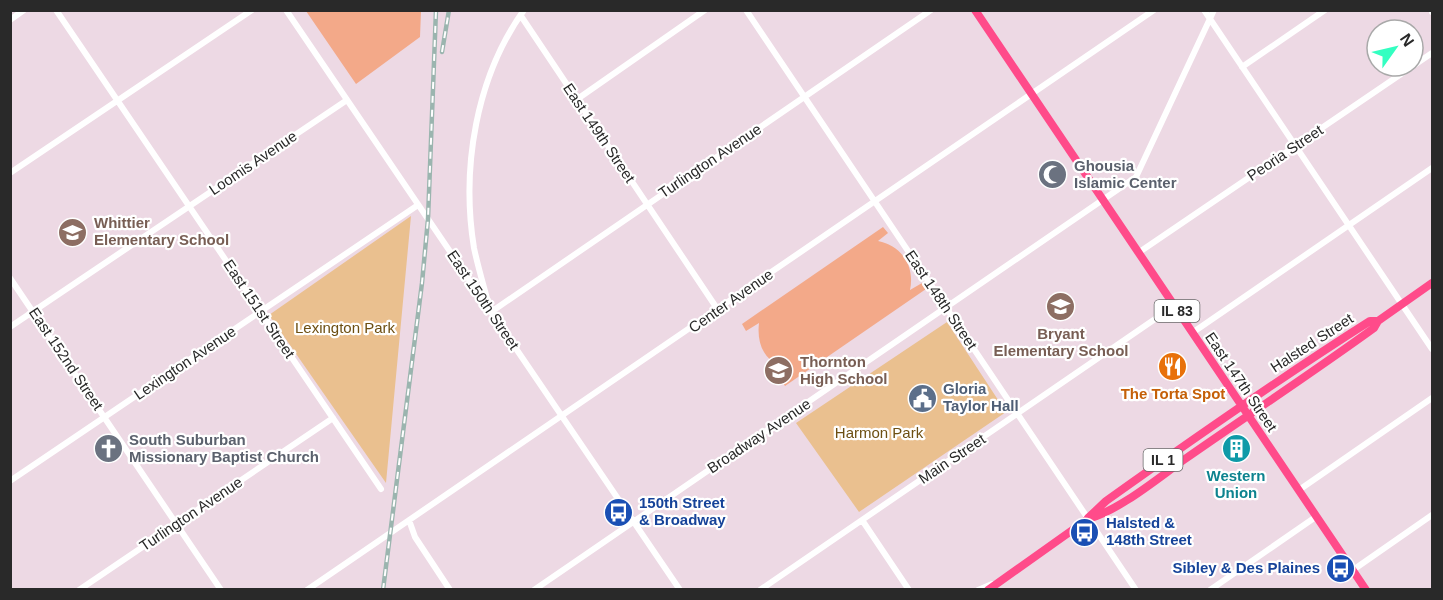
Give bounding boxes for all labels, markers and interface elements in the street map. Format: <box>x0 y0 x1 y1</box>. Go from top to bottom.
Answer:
north arrow <box>1365 18 1425 78</box>
text: N <box>1397 30 1417 49</box>
street label: East 149th Street <box>560 80 639 186</box>
street label: Turlington Avenue <box>655 120 764 201</box>
street label: Peoria Street <box>1244 121 1326 184</box>
street label: Loomis Avenue <box>206 127 300 198</box>
place label: Ghousia Islamic Center <box>1074 157 1177 191</box>
mosque icon: Ghousia Islamic Center <box>1037 159 1069 191</box>
place label: Whittier Elementary School <box>94 214 229 248</box>
school or university icon: Whittier Elementary School <box>57 216 89 248</box>
street label: East 150th Street <box>444 247 523 353</box>
street label: East 148th Street <box>902 247 981 353</box>
street label: East 151st Street <box>220 256 299 362</box>
street label: Center Avenue <box>685 265 776 336</box>
school or university icon: Bryant Elementary School <box>1045 291 1077 323</box>
road number: IL 83 <box>1154 300 1200 322</box>
street label: East 152nd Street <box>26 304 107 414</box>
street label: Halsted Street <box>1267 309 1357 376</box>
park label: Lexington Park <box>295 319 396 336</box>
street label: Lexington Avenue <box>131 322 239 403</box>
place label: Bryant Elementary School <box>993 325 1129 359</box>
street label: East 147th Street <box>1202 329 1281 435</box>
restaurant icon: The Torta Spot <box>1157 351 1189 383</box>
place label: Thornton High School <box>800 353 888 387</box>
school or university icon: Thornton High School <box>763 355 795 387</box>
place label: Gloria Taylor Hall <box>943 380 1019 414</box>
public building icon: Gloria Taylor Hall <box>906 382 938 414</box>
place label: The Torta Spot <box>1121 385 1225 402</box>
street label: Broadway Avenue <box>704 395 813 476</box>
park label: Harmon Park <box>835 424 924 441</box>
street label: Main Street <box>915 430 989 487</box>
place label: South Suburban Missionary Baptist Church <box>129 431 319 465</box>
church icon: South Suburban Missionary Baptist Church <box>92 433 124 465</box>
building icon: Western Union <box>1220 433 1252 465</box>
road number: IL 1 <box>1144 449 1182 471</box>
place label: Western Union <box>1207 467 1265 501</box>
street label: Turlington Avenue <box>136 473 245 554</box>
place label: 150th Street & Broadway <box>639 494 726 528</box>
bus stop icon: 150th Street & Broadway <box>602 496 634 528</box>
place label: Halsted & 148th Street <box>1106 514 1192 548</box>
bus stop icon: Halsted & 148th Street <box>1069 516 1101 548</box>
bus stop icon: Sibley & Des Plaines <box>1325 552 1357 584</box>
place label: Sibley & Des Plaines <box>1172 559 1320 576</box>

